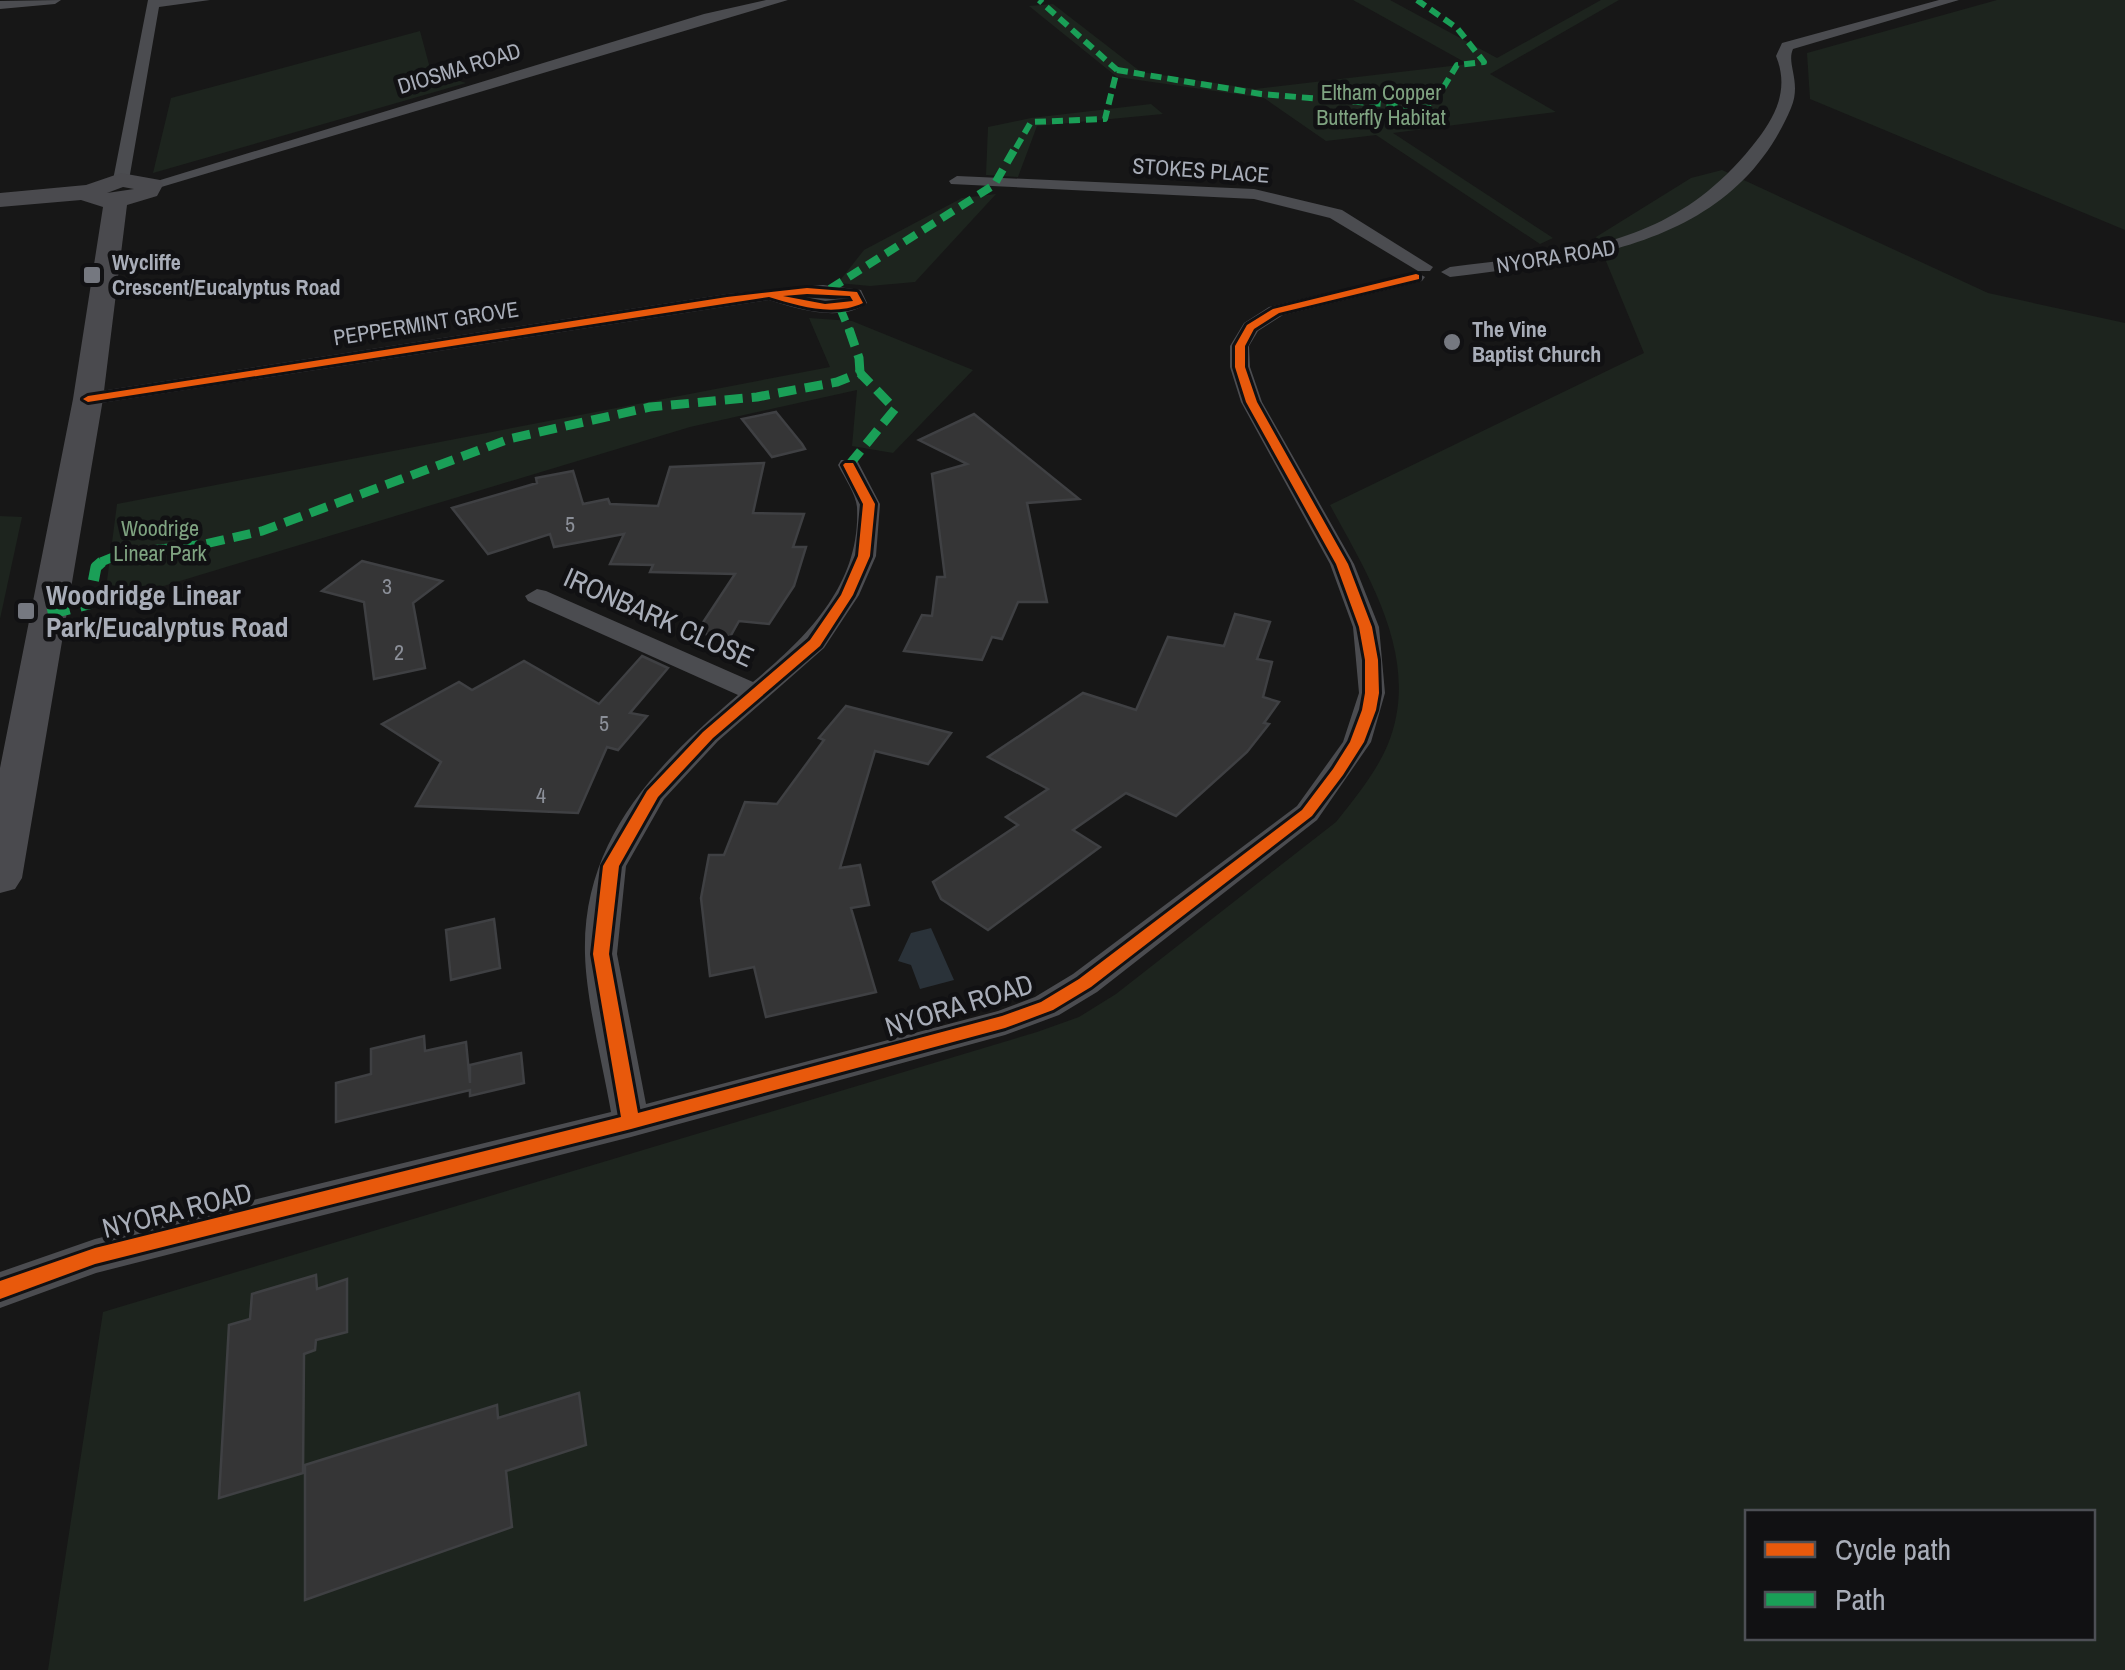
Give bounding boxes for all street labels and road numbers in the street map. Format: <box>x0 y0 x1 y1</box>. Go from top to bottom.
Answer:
street label: DIOSMA ROAD <box>394 35 524 101</box>
street label: STOKES PLACE <box>1132 150 1270 190</box>
street label: NYORA ROAD <box>1494 232 1618 280</box>
street label: PEPPERMINT GROVE <box>331 294 521 352</box>
street label: IRONBARK CLOSE <box>558 558 760 676</box>
street label: NYORA ROAD <box>880 964 1038 1046</box>
street label: NYORA ROAD <box>98 1173 256 1247</box>

